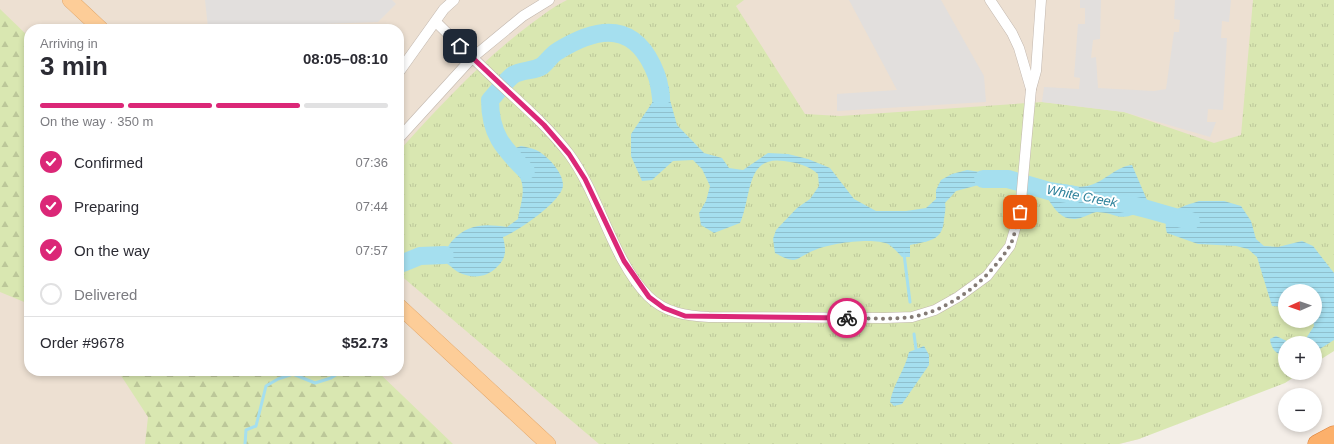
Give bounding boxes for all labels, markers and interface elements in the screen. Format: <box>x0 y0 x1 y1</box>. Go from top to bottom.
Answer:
pin <box>443 29 477 63</box>
icon: home <box>449 35 471 57</box>
text: Arriving in <box>40 36 98 51</box>
text: 08:05–08:10 <box>303 50 388 67</box>
text: 3 min <box>40 51 108 81</box>
text: On the way · 350 m <box>40 114 153 129</box>
icon: check <box>40 151 62 173</box>
text: Confirmed <box>74 154 143 171</box>
text: 07:36 <box>355 155 388 170</box>
water label: White Creek <box>1045 182 1120 210</box>
icon: check <box>40 195 62 217</box>
pin <box>1003 195 1037 229</box>
text: Preparing <box>74 198 139 215</box>
text: 07:44 <box>355 199 388 214</box>
icon: bag <box>1009 201 1031 223</box>
icon: check <box>40 239 62 261</box>
text: On the way <box>74 242 150 259</box>
text: 07:57 <box>355 243 388 258</box>
north arrow <box>1278 284 1322 328</box>
map controls <box>1278 284 1322 432</box>
text: Delivered <box>74 286 137 303</box>
courier <box>827 298 867 338</box>
icon: bike <box>836 307 858 329</box>
text: Order #9678 <box>40 334 124 351</box>
text: $52.73 <box>342 334 388 351</box>
button: + <box>1278 336 1322 380</box>
button: − <box>1278 388 1322 432</box>

